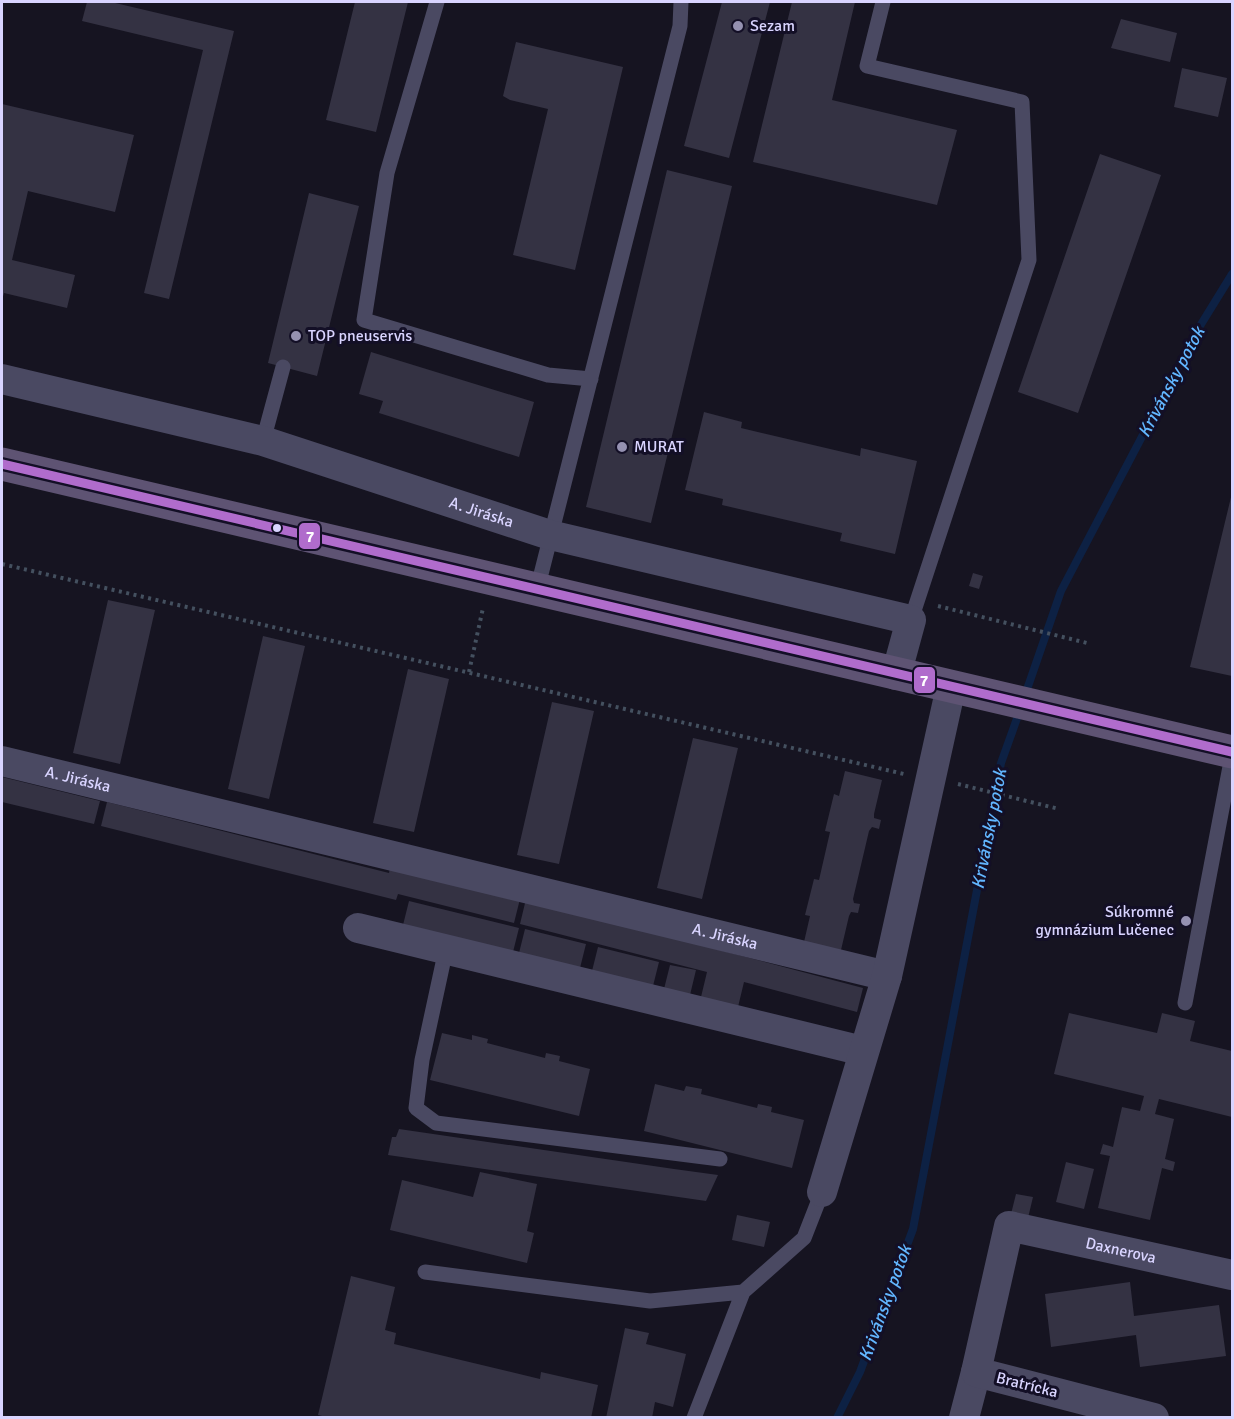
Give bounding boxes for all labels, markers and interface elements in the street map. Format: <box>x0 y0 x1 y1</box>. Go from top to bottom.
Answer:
place label: Sezam <box>750 16 795 36</box>
marker: Sezam <box>731 19 745 33</box>
water label: Krivánsky potok <box>1133 321 1210 441</box>
place label: TOP pneuservis <box>308 326 412 346</box>
marker: TOP pneuservis <box>289 329 303 343</box>
place label: MURAT <box>634 437 684 457</box>
marker: MURAT <box>615 440 629 454</box>
street label: A. Jiráska <box>447 493 516 532</box>
unlabelled marker <box>271 522 283 534</box>
line badge: 7 <box>298 522 321 550</box>
text: 7 <box>306 527 315 547</box>
line badge: 7 <box>913 666 936 694</box>
text: 7 <box>920 671 929 691</box>
street label: A. Jiráska <box>43 762 113 797</box>
water label: Krivánsky potok <box>967 765 1012 891</box>
place label: Súkromné gymnázium Lučenec <box>1036 902 1174 940</box>
marker: Súkromné gymnázium Lučenec <box>1179 914 1193 928</box>
street label: A. Jiráska <box>690 919 760 954</box>
street label: Daxnerova <box>1084 1233 1158 1268</box>
water label: Krivánsky potok <box>854 1240 917 1364</box>
street label: Bratrícka <box>994 1368 1060 1402</box>

